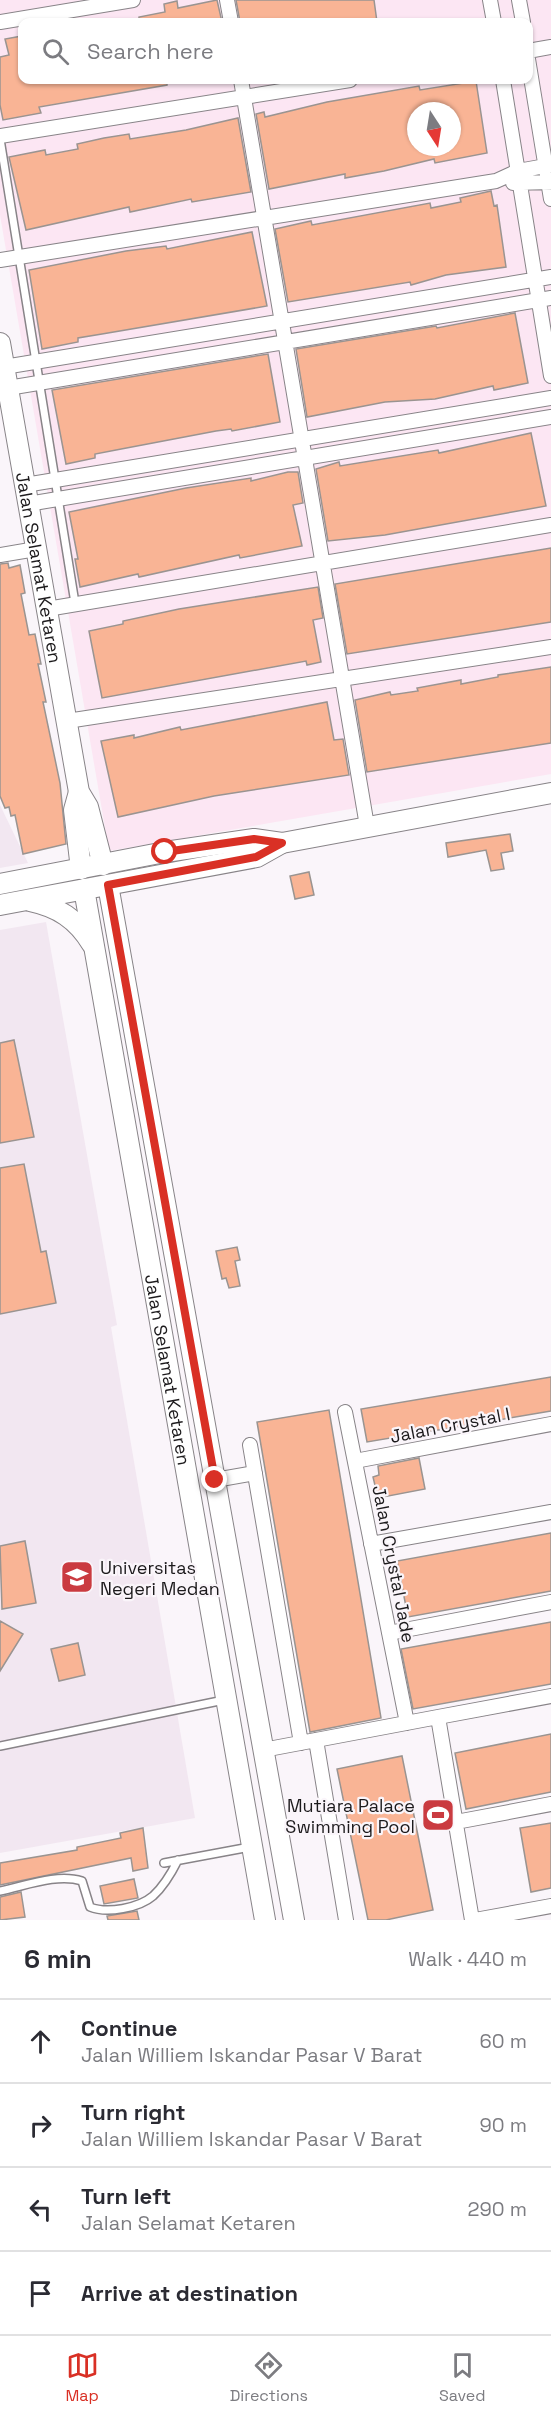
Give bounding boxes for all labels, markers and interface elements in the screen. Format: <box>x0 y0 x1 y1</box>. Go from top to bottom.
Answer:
search box <box>18 18 533 84</box>
icon: search <box>39 35 72 68</box>
text: Search here <box>87 37 214 65</box>
north arrow <box>407 102 461 156</box>
street label: Jalan Selamat Ketaren <box>11 470 68 665</box>
route start <box>151 838 177 864</box>
street label: Jalan Selamat Ketaren <box>140 1272 196 1467</box>
street label: Jalan Crystal I <box>388 1402 512 1448</box>
route end <box>201 1466 227 1492</box>
street label: Jalan Crystal Jade <box>367 1483 421 1645</box>
place label: Universitas Negeri Medan <box>100 1556 220 1600</box>
school or university icon: Universitas Negeri Medan <box>59 1559 95 1595</box>
place label: Mutiara Palace Swimming Pool <box>285 1794 415 1838</box>
sports icon: Mutiara Palace Swimming Pool <box>420 1797 456 1833</box>
text: 6 min <box>24 1942 92 1976</box>
text: Walk · 440 m <box>408 1946 527 1972</box>
text: Continue <box>81 2014 177 2042</box>
icon: ahead <box>24 2025 57 2058</box>
text: 60 m <box>480 2028 527 2054</box>
text: Jalan Williem Iskandar Pasar V Barat <box>81 2042 422 2068</box>
text: Turn right <box>81 2098 186 2126</box>
icon: right <box>24 2109 57 2142</box>
text: 90 m <box>480 2112 527 2138</box>
text: Jalan Williem Iskandar Pasar V Barat <box>81 2126 422 2152</box>
text: Turn left <box>81 2182 171 2210</box>
icon: left <box>24 2193 57 2226</box>
text: 290 m <box>468 2196 527 2222</box>
text: Jalan Selamat Ketaren <box>81 2210 296 2236</box>
icon: arrive <box>24 2277 57 2310</box>
text: Arrive at destination <box>81 2279 298 2307</box>
tab: Map <box>65 2349 99 2406</box>
tab: Directions <box>230 2349 308 2406</box>
tab: Saved <box>439 2349 486 2406</box>

